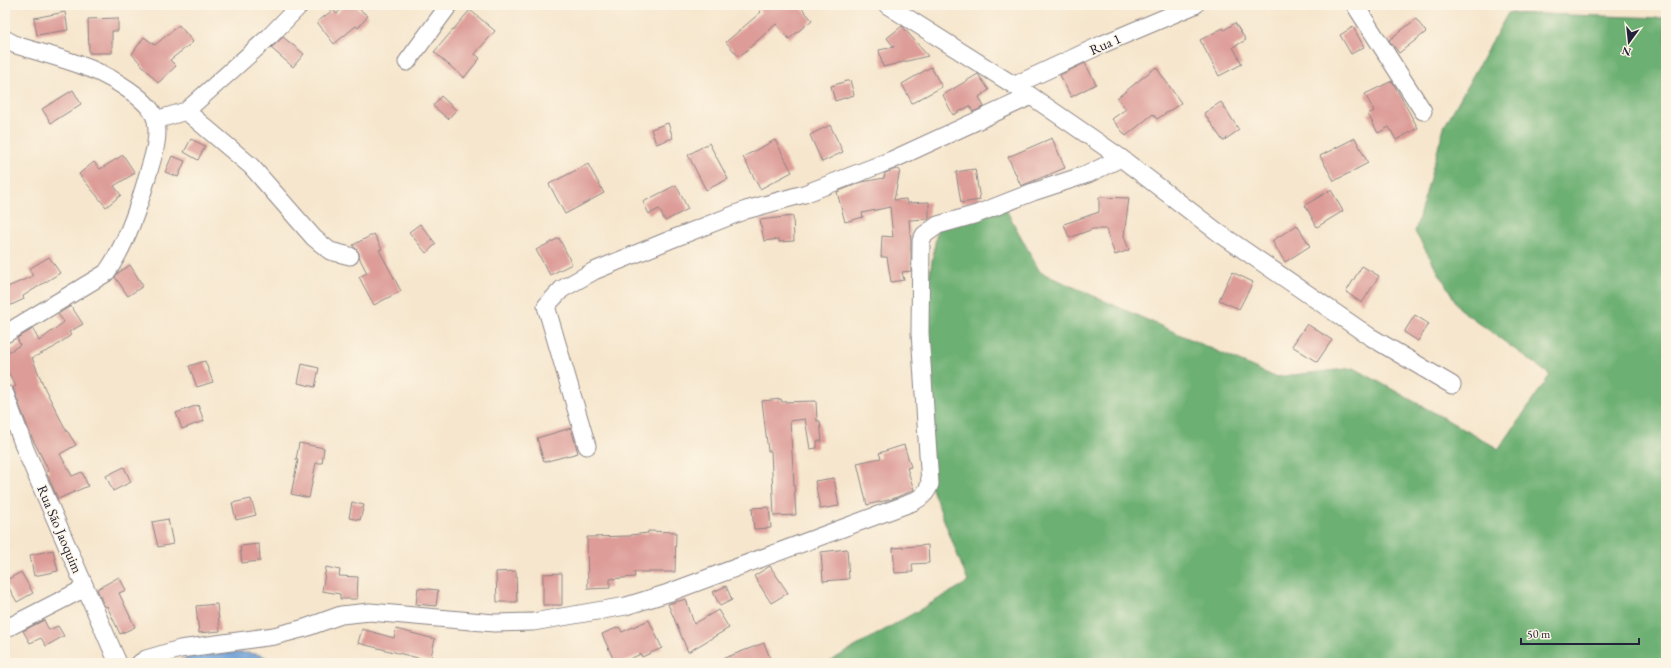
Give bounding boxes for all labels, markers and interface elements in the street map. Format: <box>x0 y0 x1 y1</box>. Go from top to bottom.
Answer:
north arrow <box>1609 22 1649 62</box>
street label: Rua 1 <box>1087 29 1123 59</box>
text: N <box>1620 44 1633 60</box>
street label: Rua São Jaoquim <box>33 482 87 576</box>
scale bar <box>1521 620 1639 646</box>
text: 50 m <box>1527 626 1551 642</box>

